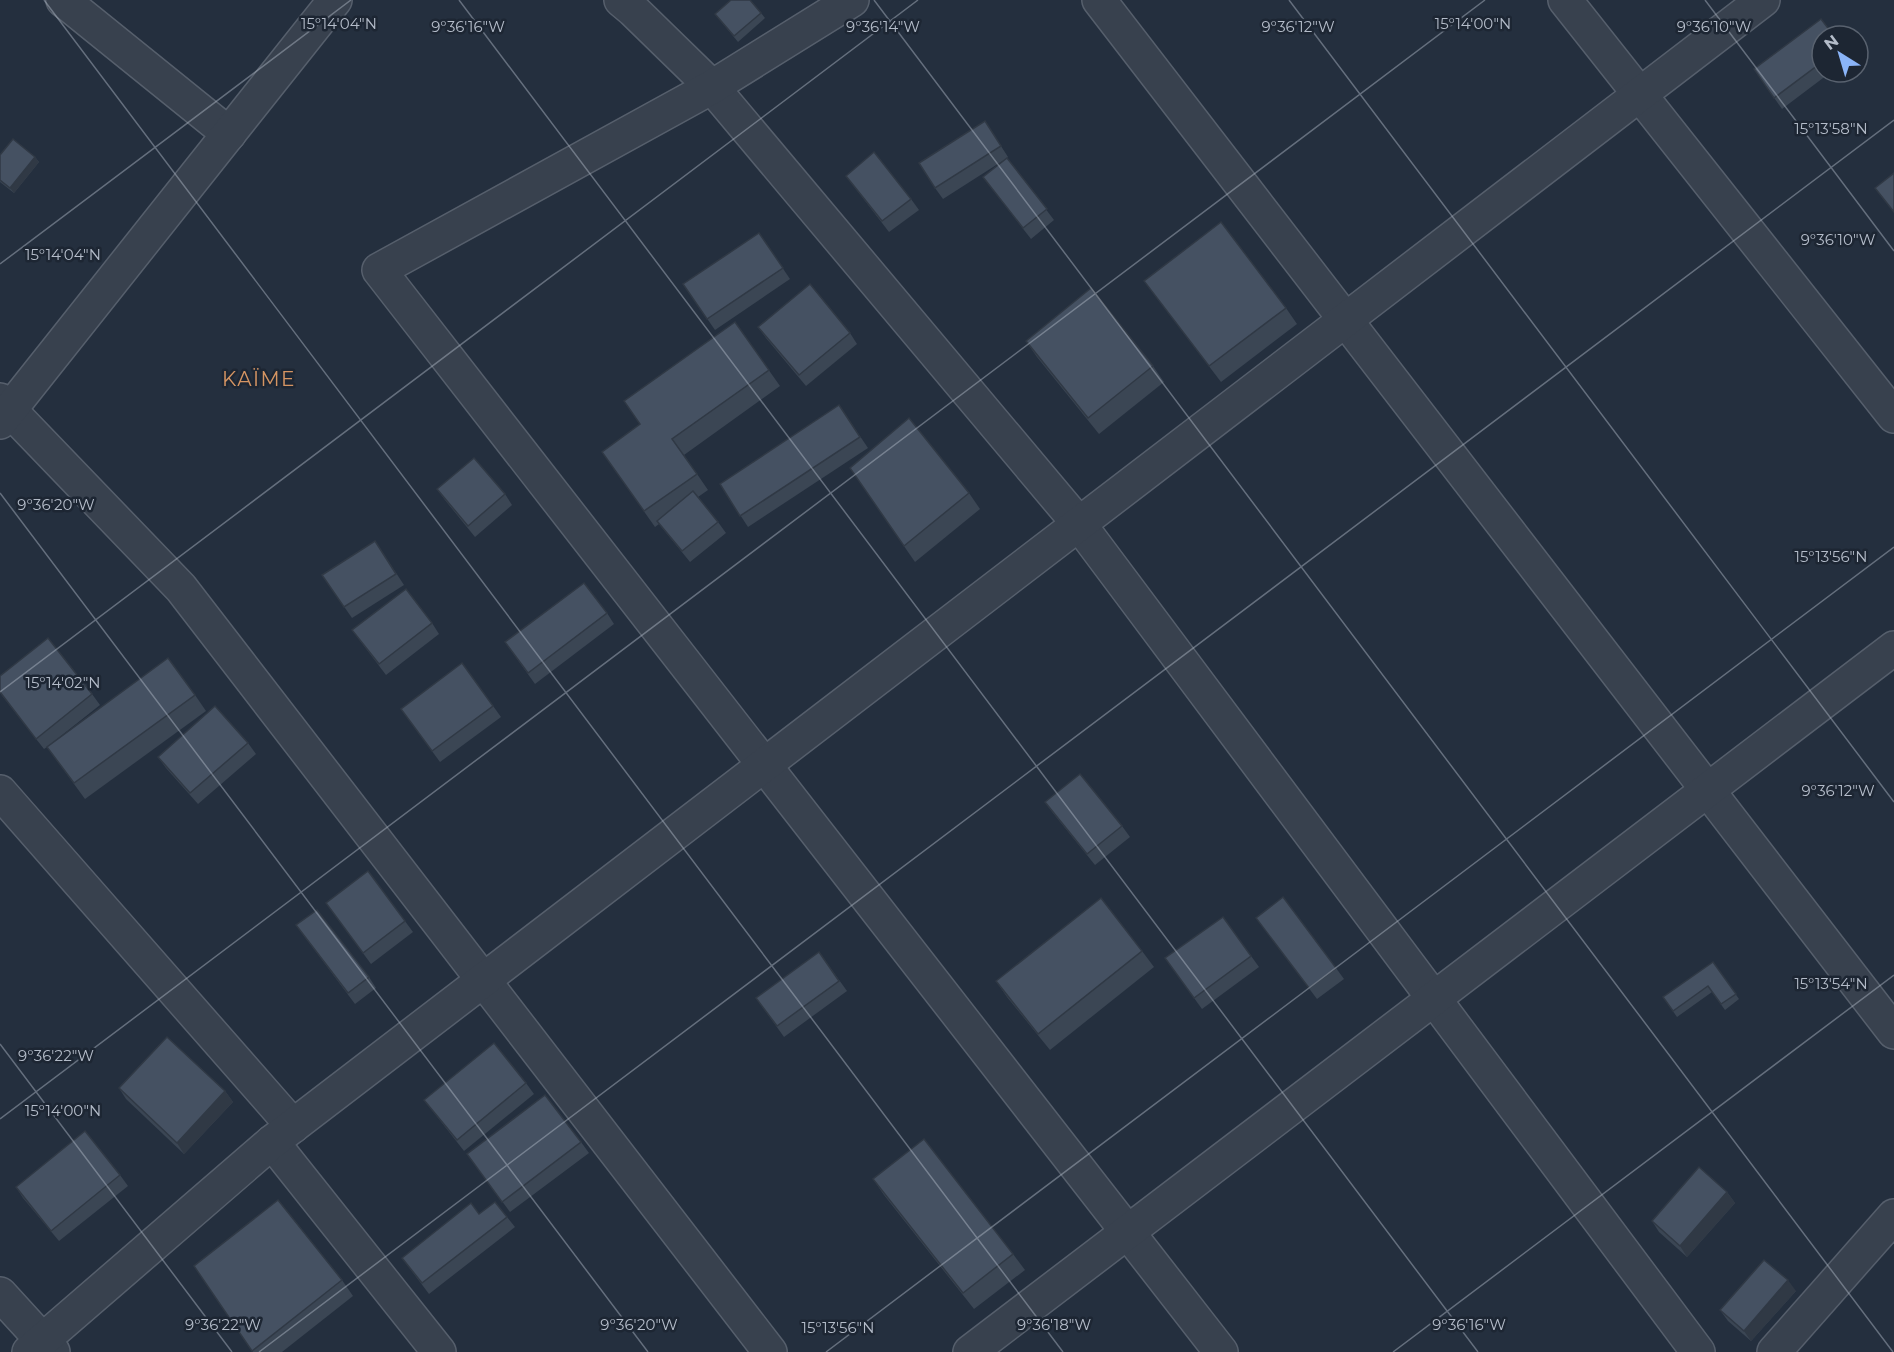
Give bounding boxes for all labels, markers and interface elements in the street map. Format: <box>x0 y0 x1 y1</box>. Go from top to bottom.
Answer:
text: 15°14'04"N <box>301 14 377 33</box>
text: 15°14'00"N <box>1435 14 1511 33</box>
text: 9°36'16"W <box>431 17 505 36</box>
text: 9°36'14"W <box>846 17 920 36</box>
text: 9°36'12"W <box>1261 17 1335 36</box>
text: 9°36'10"W <box>1677 17 1752 36</box>
north arrow <box>1810 24 1870 84</box>
text: N <box>1820 31 1842 54</box>
text: 15°13'58"N <box>1794 119 1868 138</box>
text: 9°36'10"W <box>1801 230 1876 249</box>
text: 15°14'04"N <box>25 245 101 264</box>
district label: KAÏME <box>222 367 296 391</box>
text: 9°36'20"W <box>17 495 95 514</box>
text: 15°13'56"N <box>1795 547 1867 566</box>
text: 15°14'02"N <box>26 673 100 692</box>
text: 9°36'12"W <box>1801 781 1875 800</box>
text: 15°13'54"N <box>1794 974 1868 993</box>
text: 9°36'22"W <box>18 1046 94 1065</box>
text: 15°14'00"N <box>25 1101 101 1120</box>
text: 9°36'22"W <box>185 1315 261 1334</box>
text: 9°36'20"W <box>600 1315 678 1334</box>
text: 9°36'18"W <box>1017 1315 1091 1334</box>
text: 9°36'16"W <box>1432 1315 1506 1334</box>
text: 15°13'56"N <box>802 1318 874 1337</box>

